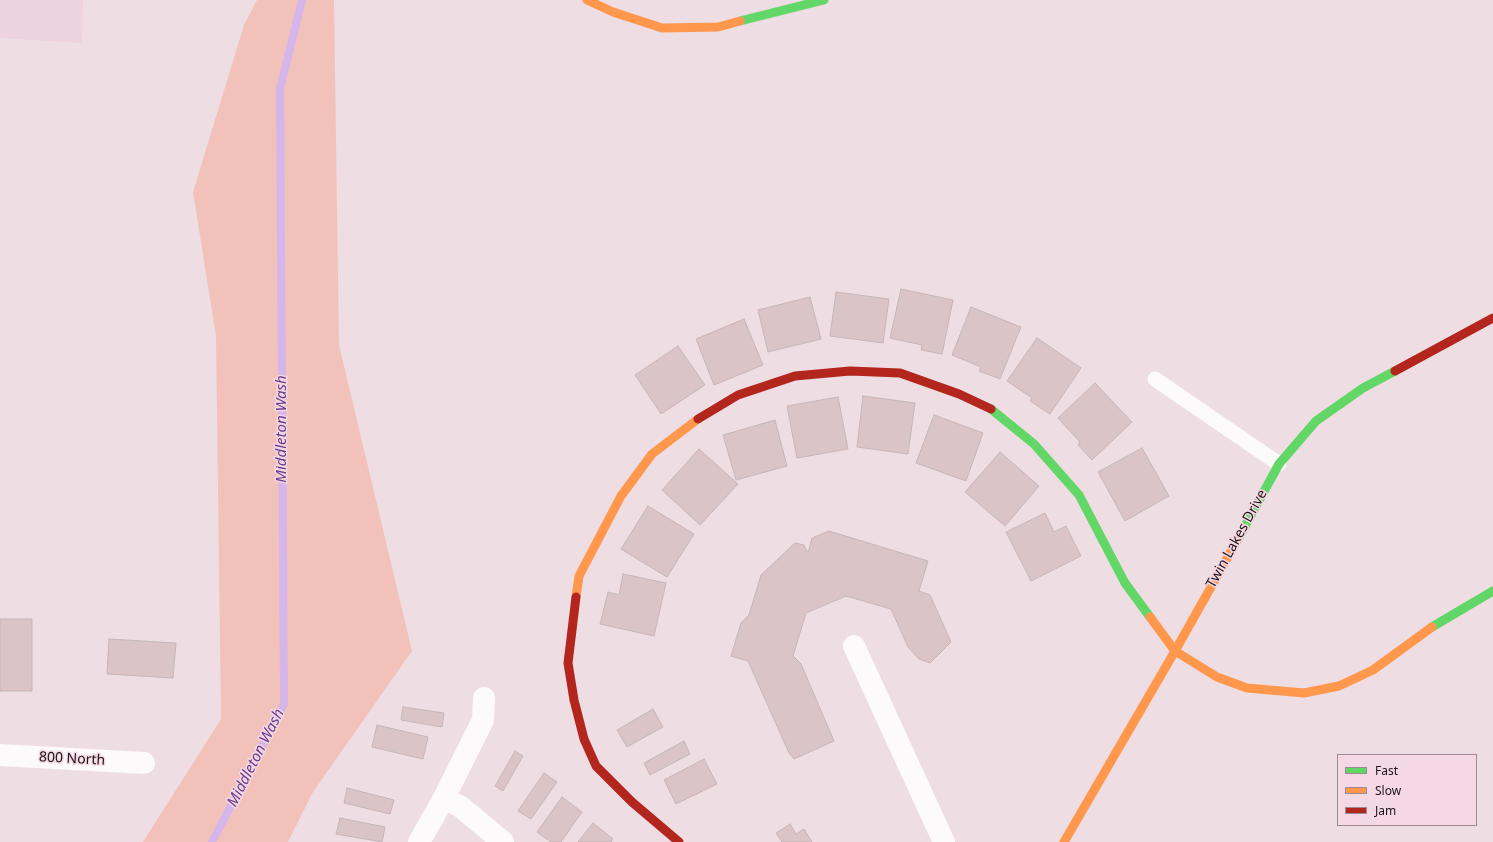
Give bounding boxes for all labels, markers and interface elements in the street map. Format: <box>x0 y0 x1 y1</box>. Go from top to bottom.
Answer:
water label: Middleton Wash <box>273 375 291 483</box>
street label: Twin Lakes Drive <box>1203 487 1271 591</box>
water label: Middleton Wash <box>224 706 288 810</box>
street label: 800 North <box>38 749 106 769</box>
legend <box>1337 754 1477 826</box>
text: Fast <box>1375 762 1398 779</box>
text: Slow <box>1375 782 1401 799</box>
text: Jam <box>1375 802 1396 819</box>

